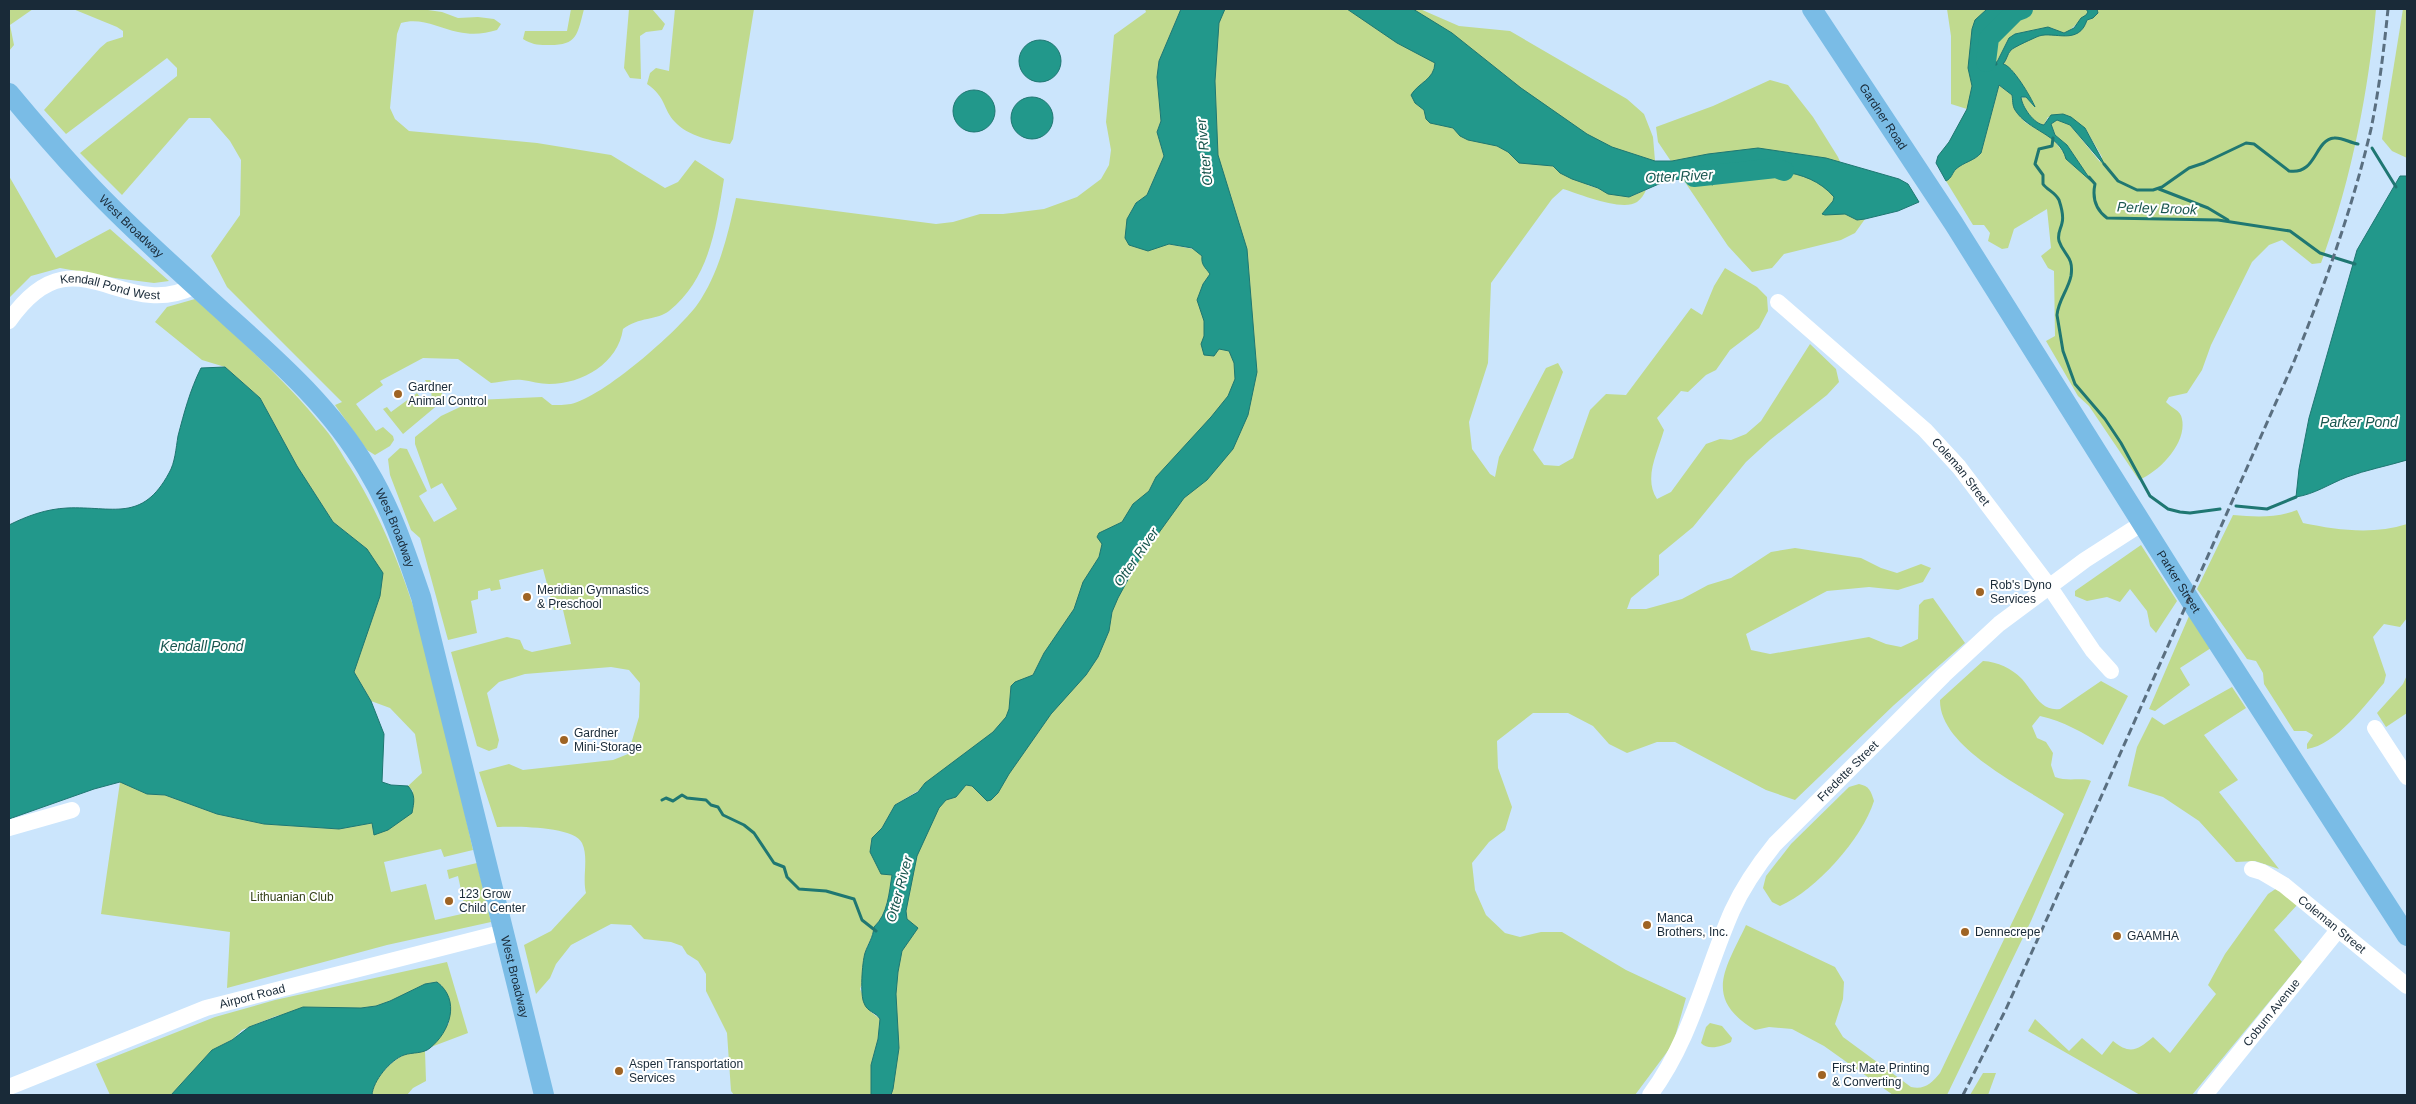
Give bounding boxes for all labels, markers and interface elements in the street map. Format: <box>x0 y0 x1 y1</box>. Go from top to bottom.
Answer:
street label: Gardner Road <box>1856 81 1910 152</box>
water label: Otter River <box>1192 116 1215 186</box>
water label: Otter River <box>1645 166 1715 186</box>
street label: West Broadway <box>96 192 166 260</box>
water label: Perley Brook <box>2117 199 2198 217</box>
street label: Kendall Pond West <box>59 271 161 302</box>
place label: Gardner Animal Control <box>408 380 487 408</box>
marker: Gardner Animal Control <box>392 388 404 400</box>
water label: Parker Pond <box>2320 414 2399 430</box>
street label: Coleman Street <box>1929 435 1993 509</box>
street label: West Broadway <box>372 486 417 569</box>
water label: Otter River <box>1110 524 1163 589</box>
street label: Parker Street <box>2154 548 2204 616</box>
place label: Rob's Dyno Services <box>1990 578 2052 606</box>
place label: Meridian Gymnastics & Preschool <box>537 583 649 611</box>
marker: Rob's Dyno Services <box>1974 586 1986 598</box>
marker: Meridian Gymnastics & Preschool <box>521 591 533 603</box>
water label: Kendall Pond <box>160 638 245 654</box>
place label: Gardner Mini-Storage <box>574 726 642 754</box>
marker: Gardner Mini-Storage <box>558 734 570 746</box>
street label: Fredette Street <box>1815 737 1882 804</box>
water label: Otter River <box>883 853 916 924</box>
place label: 123 Grow Child Center <box>459 887 526 915</box>
park label: Lithuanian Club <box>250 890 334 904</box>
street label: Coleman Street <box>2295 892 2369 957</box>
marker: 123 Grow Child Center <box>443 895 455 907</box>
place label: Manca Brothers, Inc. <box>1657 911 1728 939</box>
marker: Manca Brothers, Inc. <box>1641 919 1653 931</box>
place label: Dennecrepe <box>1975 925 2041 939</box>
marker: Dennecrepe <box>1959 926 1971 938</box>
place label: GAAMHA <box>2127 929 2179 943</box>
marker: GAAMHA <box>2111 930 2123 942</box>
street label: West Broadway <box>498 934 532 1019</box>
street label: Coburn Avenue <box>2240 976 2303 1049</box>
street label: Airport Road <box>218 981 287 1011</box>
place label: Aspen Transportation Services <box>629 1057 743 1085</box>
place label: First Mate Printing & Converting <box>1832 1061 1929 1089</box>
marker: Aspen Transportation Services <box>613 1065 625 1077</box>
marker: First Mate Printing & Converting <box>1816 1069 1828 1081</box>

